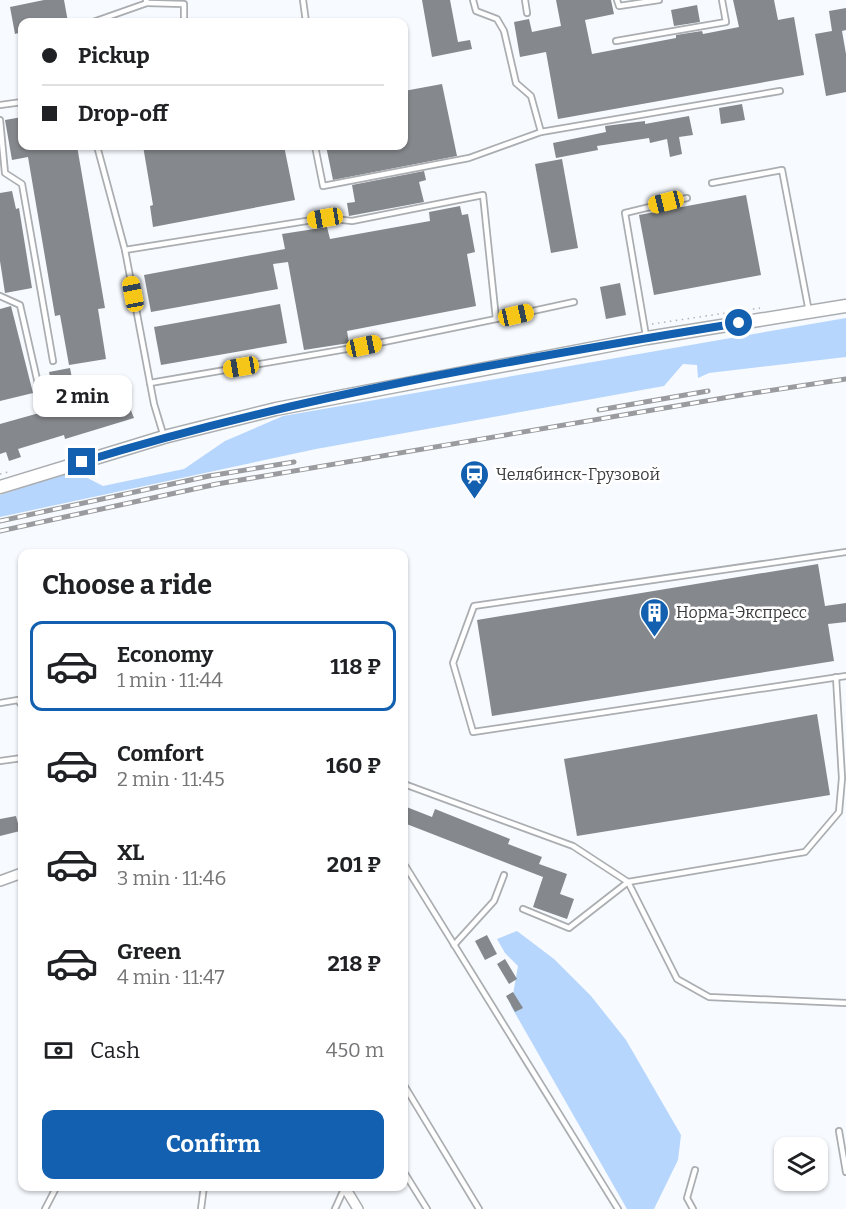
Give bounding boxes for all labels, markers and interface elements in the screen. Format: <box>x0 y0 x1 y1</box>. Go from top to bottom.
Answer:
text: Pickup <box>78 42 150 69</box>
text: Drop-off <box>78 100 168 127</box>
car <box>646 189 686 215</box>
car <box>306 206 344 230</box>
car <box>121 275 145 313</box>
car <box>496 302 536 328</box>
route start <box>725 309 752 336</box>
car <box>345 333 383 359</box>
car <box>222 355 260 379</box>
callout: 2 min <box>32 375 132 417</box>
text: 2 min <box>56 384 109 408</box>
route end <box>68 448 95 475</box>
station icon: Челябинск-Грузовой <box>459 458 491 500</box>
place label: Челябинск-Грузовой <box>496 465 660 484</box>
text: Choose a ride <box>42 569 212 601</box>
building icon: Норма-Экспресс <box>639 596 671 638</box>
place label: Норма-Экспресс <box>676 603 807 622</box>
icon: car <box>45 639 99 693</box>
text: Economy <box>117 641 213 668</box>
text: 118 ₽ <box>330 653 381 680</box>
text: 1 min · 11:44 <box>117 668 223 692</box>
icon: car <box>45 738 99 792</box>
text: Comfort <box>117 740 204 767</box>
text: 160 ₽ <box>326 752 381 779</box>
text: 2 min · 11:45 <box>117 767 225 791</box>
icon: car <box>45 837 99 891</box>
text: XL <box>117 839 144 866</box>
text: 201 ₽ <box>327 851 381 878</box>
text: 3 min · 11:46 <box>117 866 226 890</box>
icon: car <box>45 936 99 990</box>
text: Green <box>117 938 181 965</box>
text: 218 ₽ <box>327 950 381 977</box>
text: 4 min · 11:47 <box>117 965 225 989</box>
icon: cash <box>42 1034 75 1067</box>
text: Cash <box>90 1037 140 1064</box>
text: 450 m <box>326 1038 384 1062</box>
button: Confirm <box>42 1110 384 1179</box>
map controls <box>774 1137 828 1191</box>
button: layers <box>774 1137 828 1191</box>

